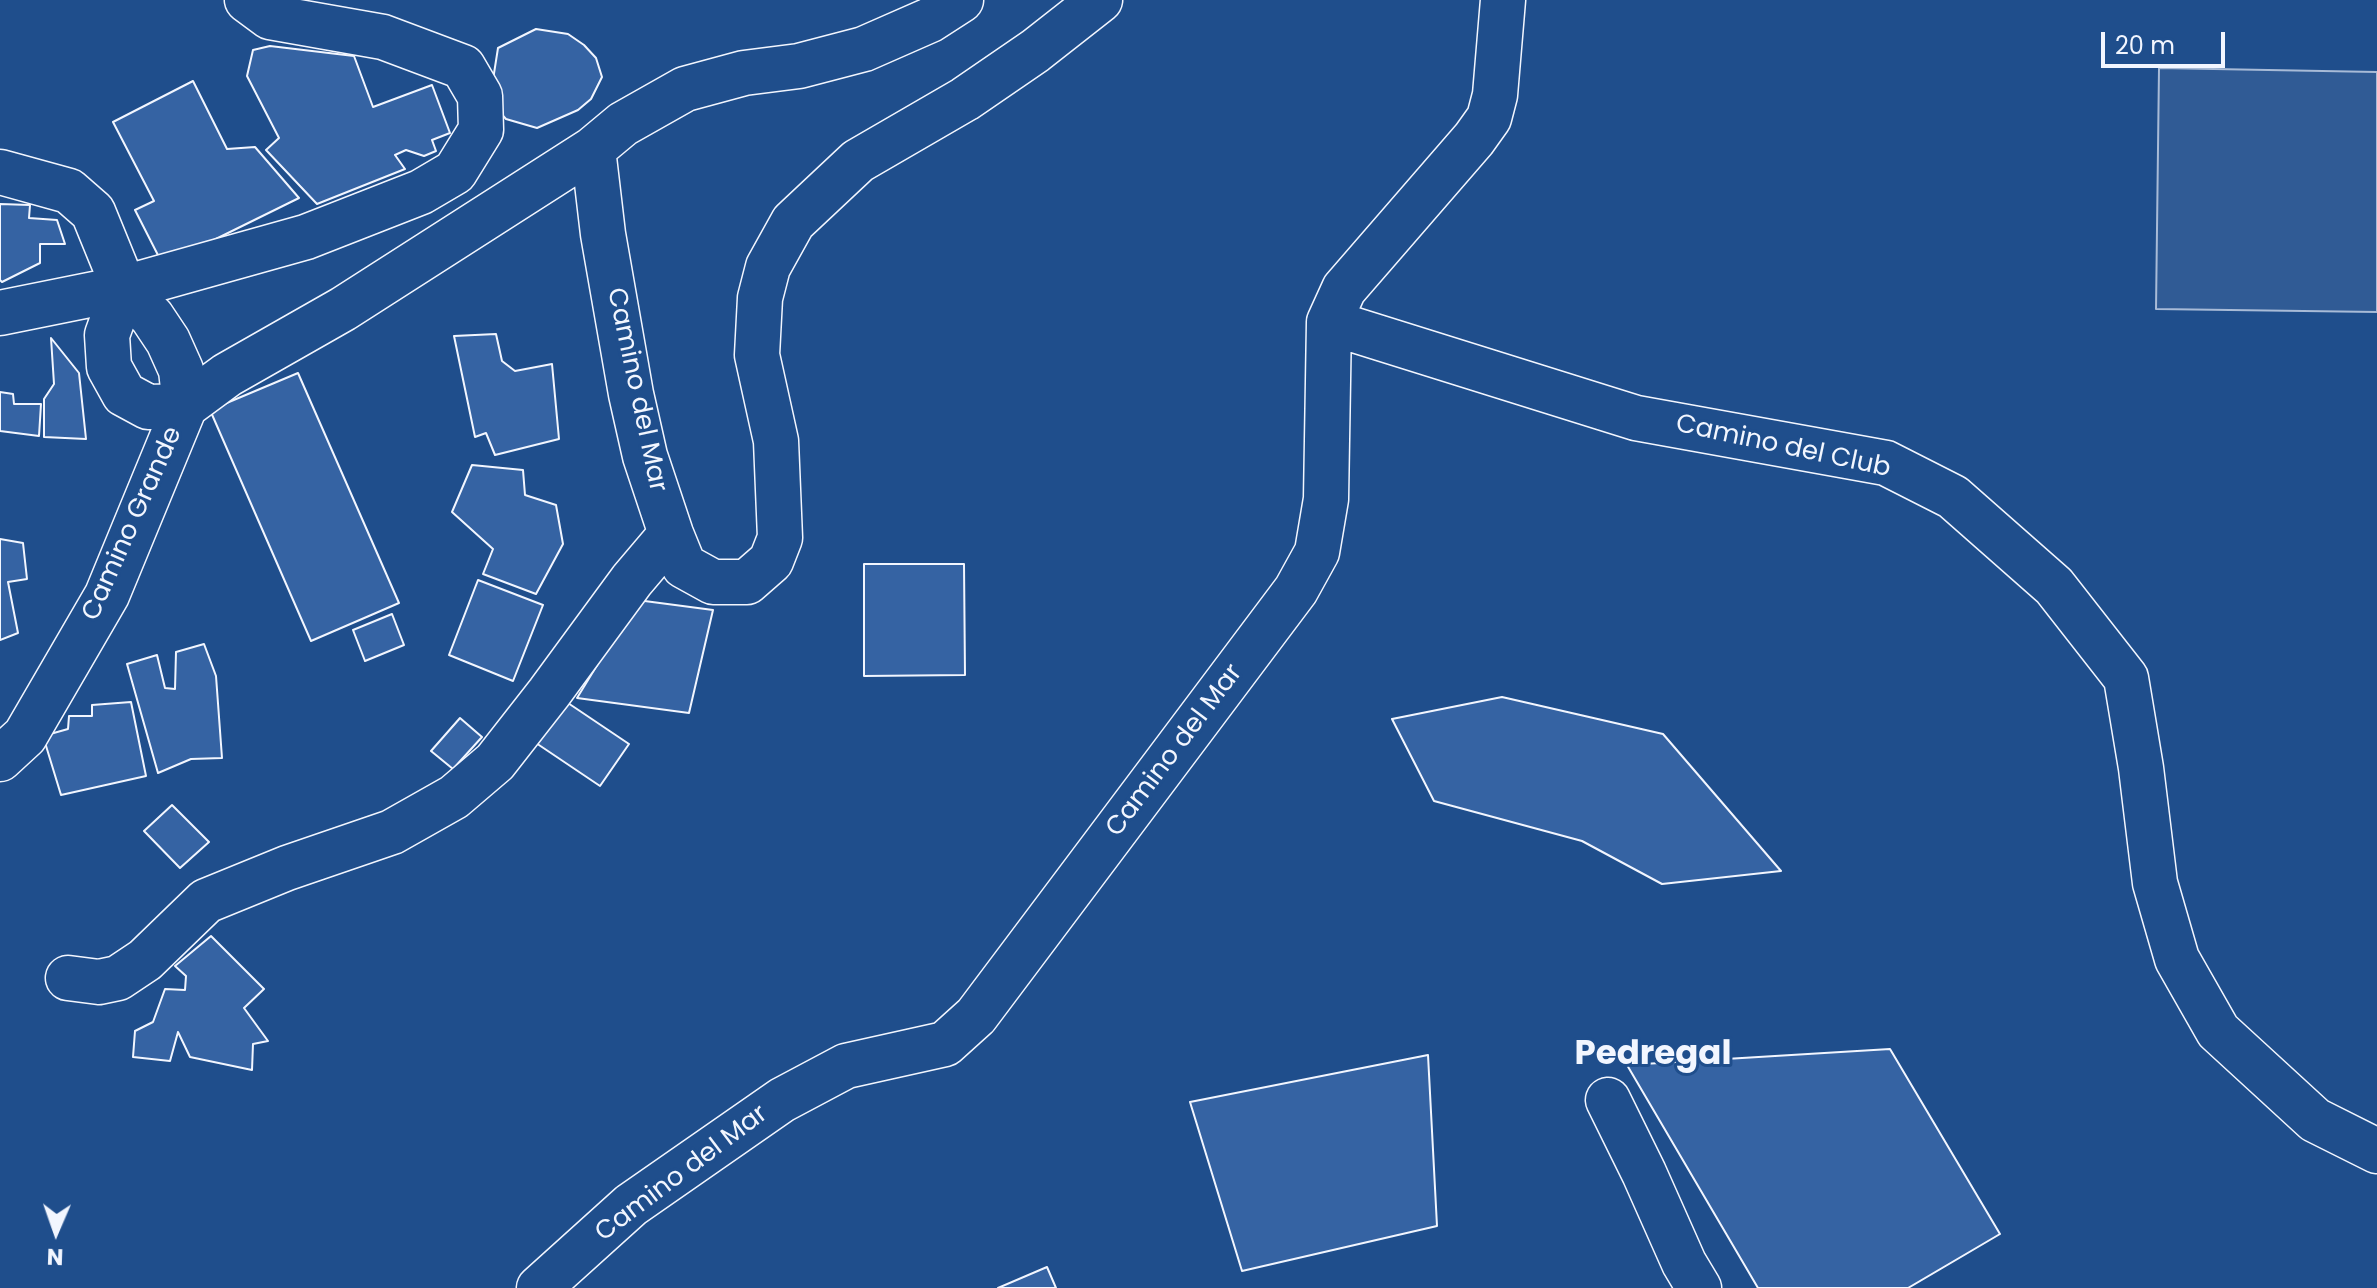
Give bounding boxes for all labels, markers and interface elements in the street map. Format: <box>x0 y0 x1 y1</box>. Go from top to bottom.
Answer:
scale bar <box>2105 16 2229 66</box>
text: 20 m <box>2115 29 2175 62</box>
street label: Camino del Mar <box>599 285 673 495</box>
street label: Camino del Club <box>1673 409 1893 485</box>
street label: Camino Grande <box>76 422 190 626</box>
street label: Camino del Mar <box>1100 659 1250 843</box>
district label: Pedregal <box>1575 1035 1731 1075</box>
street label: Camino del Mar <box>590 1099 774 1249</box>
north arrow <box>16 1192 96 1272</box>
text: N <box>46 1241 64 1272</box>

